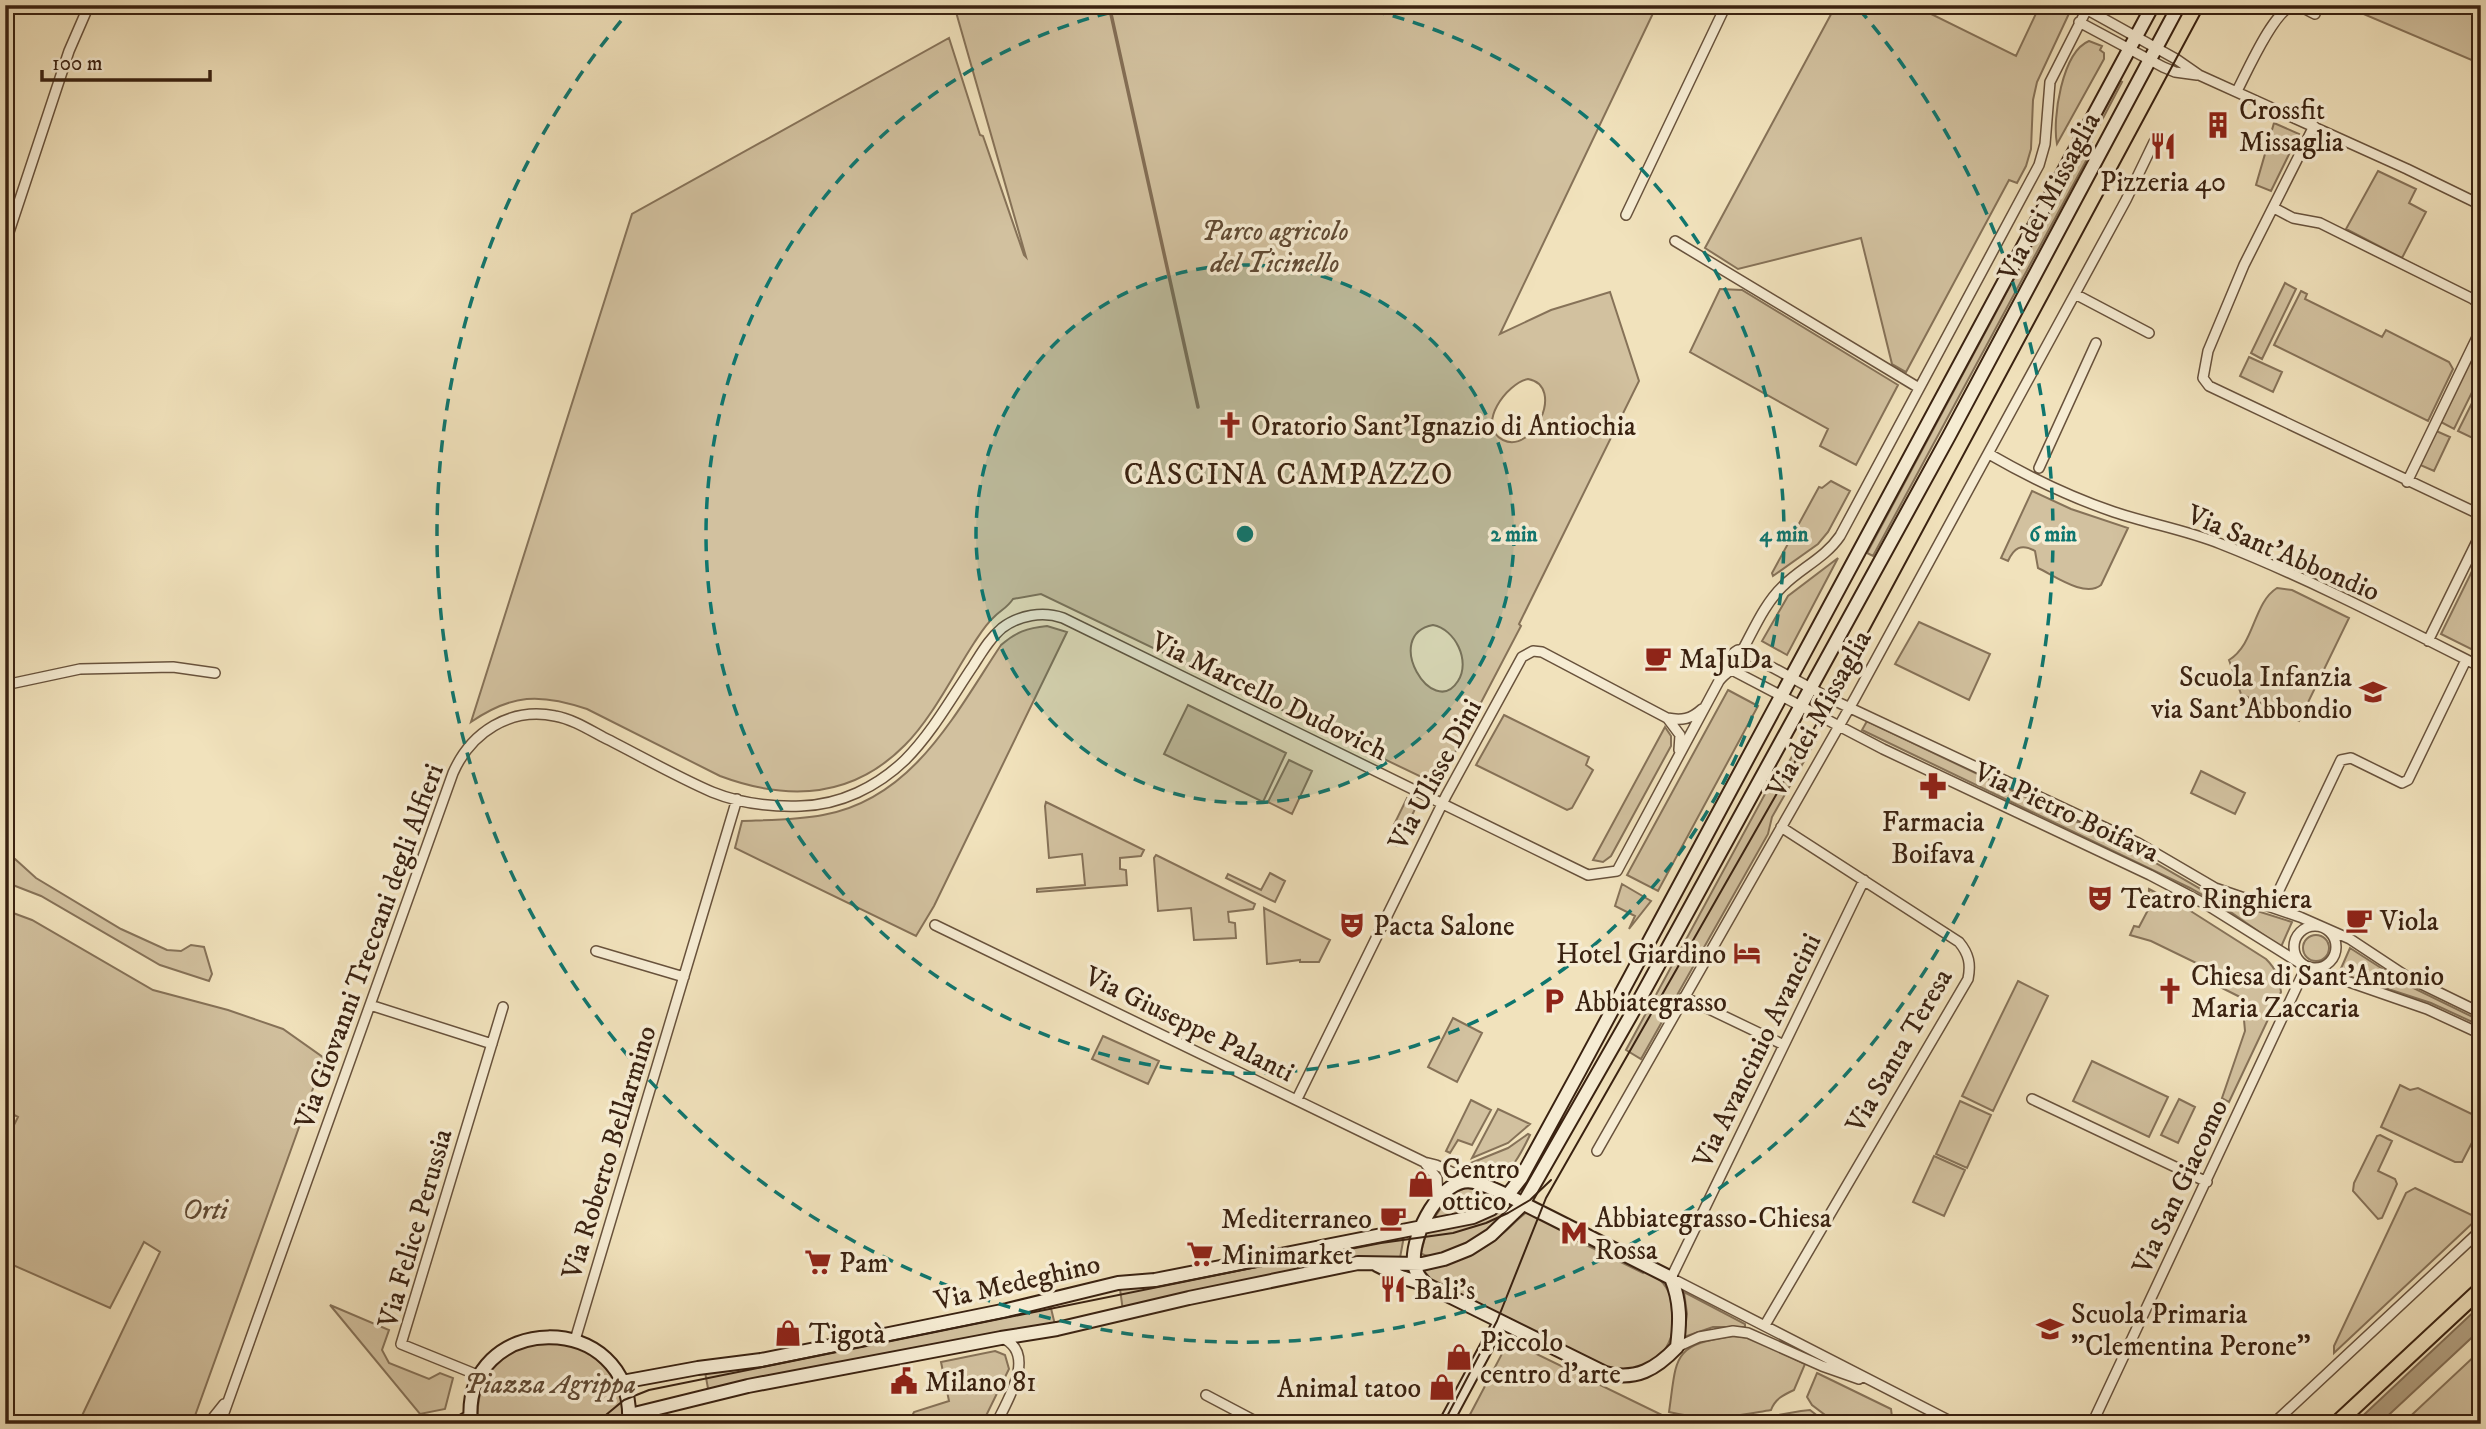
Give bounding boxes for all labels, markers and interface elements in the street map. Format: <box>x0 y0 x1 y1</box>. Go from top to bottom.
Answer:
scale bar <box>42 38 210 82</box>
text: 100 m <box>52 51 103 77</box>
place label: Crossfit Missaglia <box>2239 93 2344 160</box>
street label: Via dei Missaglia <box>1990 106 2108 288</box>
building icon: Crossfit Missaglia <box>2203 110 2233 140</box>
restaurant icon: Pizzeria 40 <box>2148 131 2178 161</box>
place label: Pizzeria 40 <box>2100 165 2226 200</box>
park label: Parco agricolo del Ticinello <box>1201 214 1349 281</box>
place label: Oratorio Sant'Ignazio di Antiochia <box>1251 409 1636 444</box>
church icon: Oratorio Sant'Ignazio di Antiochia <box>1215 410 1245 440</box>
district label: CASCINA CAMPAZZO <box>1124 457 1454 494</box>
street label: Via Sant'Abbondio <box>2181 497 2385 610</box>
centre of rings <box>1233 522 1257 546</box>
text: 2 min <box>1491 522 1539 548</box>
text: 4 min <box>1760 522 1809 548</box>
text: 6 min <box>2029 522 2078 548</box>
street label: Via Marcello Dudovich <box>1145 623 1394 769</box>
street label: Via dei Missaglia <box>1758 624 1880 804</box>
place label: MaJuDa <box>1679 642 1773 677</box>
cafe icon: MaJuDa <box>1643 643 1673 673</box>
place label: Scuola Infanzia via Sant'Abbondio <box>2150 660 2352 727</box>
school or university icon: Scuola Infanzia via Sant'Abbondio <box>2358 677 2388 707</box>
street label: Via Ulisse Dini <box>1380 693 1490 857</box>
street label: Via Pietro Boifava <box>1967 754 2165 871</box>
street label: Via Giovanni Treccani degli Alfieri <box>287 759 452 1135</box>
pharmacy icon: Farmacia Boifava <box>1918 771 1948 801</box>
place label: Farmacia Boifava <box>1882 805 1984 872</box>
place label: Teatro Ringhiera <box>2121 882 2312 917</box>
theatre icon: Teatro Ringhiera <box>2085 883 2115 913</box>
place label: Viola <box>2379 904 2439 939</box>
cafe icon: Viola <box>2344 905 2374 935</box>
place label: Pacta Salone <box>1373 909 1515 944</box>
theatre icon: Pacta Salone <box>1337 910 1367 940</box>
street label: Via Avancinio Avancini <box>1685 928 1829 1175</box>
place label: Hotel Giardino <box>1556 937 1726 972</box>
hotel icon: Hotel Giardino <box>1732 938 1762 968</box>
street label: Via Giuseppe Palanti <box>1078 958 1300 1090</box>
place label: Chiesa di Sant'Antonio Maria Zaccaria <box>2191 959 2444 1026</box>
street label: Via Santa Teresa <box>1838 962 1960 1140</box>
church icon: Chiesa di Sant'Antonio Maria Zaccaria <box>2155 976 2185 1006</box>
place label: Abbiategrasso <box>1575 985 1727 1020</box>
parking icon: Abbiategrasso <box>1539 986 1569 1016</box>
street label: Via Roberto Bellarmino <box>554 1021 665 1284</box>
street label: Via San Giacomo <box>2124 1094 2236 1280</box>
street label: Via Felice Perussia <box>370 1125 461 1333</box>
place label: Centro ottico <box>1442 1152 1520 1219</box>
shop icon: Centro ottico <box>1406 1169 1436 1199</box>
park label: Orti <box>182 1193 229 1228</box>
place label: Abbiategrasso-Chiesa Rossa <box>1595 1201 1832 1268</box>
place label: Mediterraneo <box>1221 1202 1372 1237</box>
cafe icon: Mediterraneo <box>1378 1203 1408 1233</box>
metro station icon: Abbiategrasso-Chiesa Rossa <box>1559 1218 1589 1248</box>
place label: Minimarket <box>1221 1238 1353 1273</box>
supermarket icon: Minimarket <box>1185 1239 1215 1269</box>
place label: Pam <box>839 1246 888 1281</box>
street label: Via Medeghino <box>930 1246 1103 1319</box>
supermarket icon: Pam <box>803 1247 833 1277</box>
place label: Bali's <box>1414 1273 1475 1308</box>
restaurant icon: Bali's <box>1378 1274 1408 1304</box>
place label: Scuola Primaria "Clementina Perone" <box>2071 1297 2311 1364</box>
school or university icon: Scuola Primaria "Clementina Perone" <box>2035 1314 2065 1344</box>
place label: Tigotà <box>809 1317 886 1352</box>
shop icon: Tigotà <box>773 1318 803 1348</box>
place label: Piccolo centro d'arte <box>1480 1325 1621 1392</box>
shop icon: Piccolo centro d'arte <box>1444 1342 1474 1372</box>
place label: Milano 81 <box>925 1365 1037 1400</box>
public building icon: Milano 81 <box>889 1366 919 1396</box>
park label: Piazza Agrippa <box>464 1367 636 1402</box>
place label: Animal tatoo <box>1277 1371 1421 1406</box>
shop icon: Animal tatoo <box>1427 1372 1457 1402</box>

